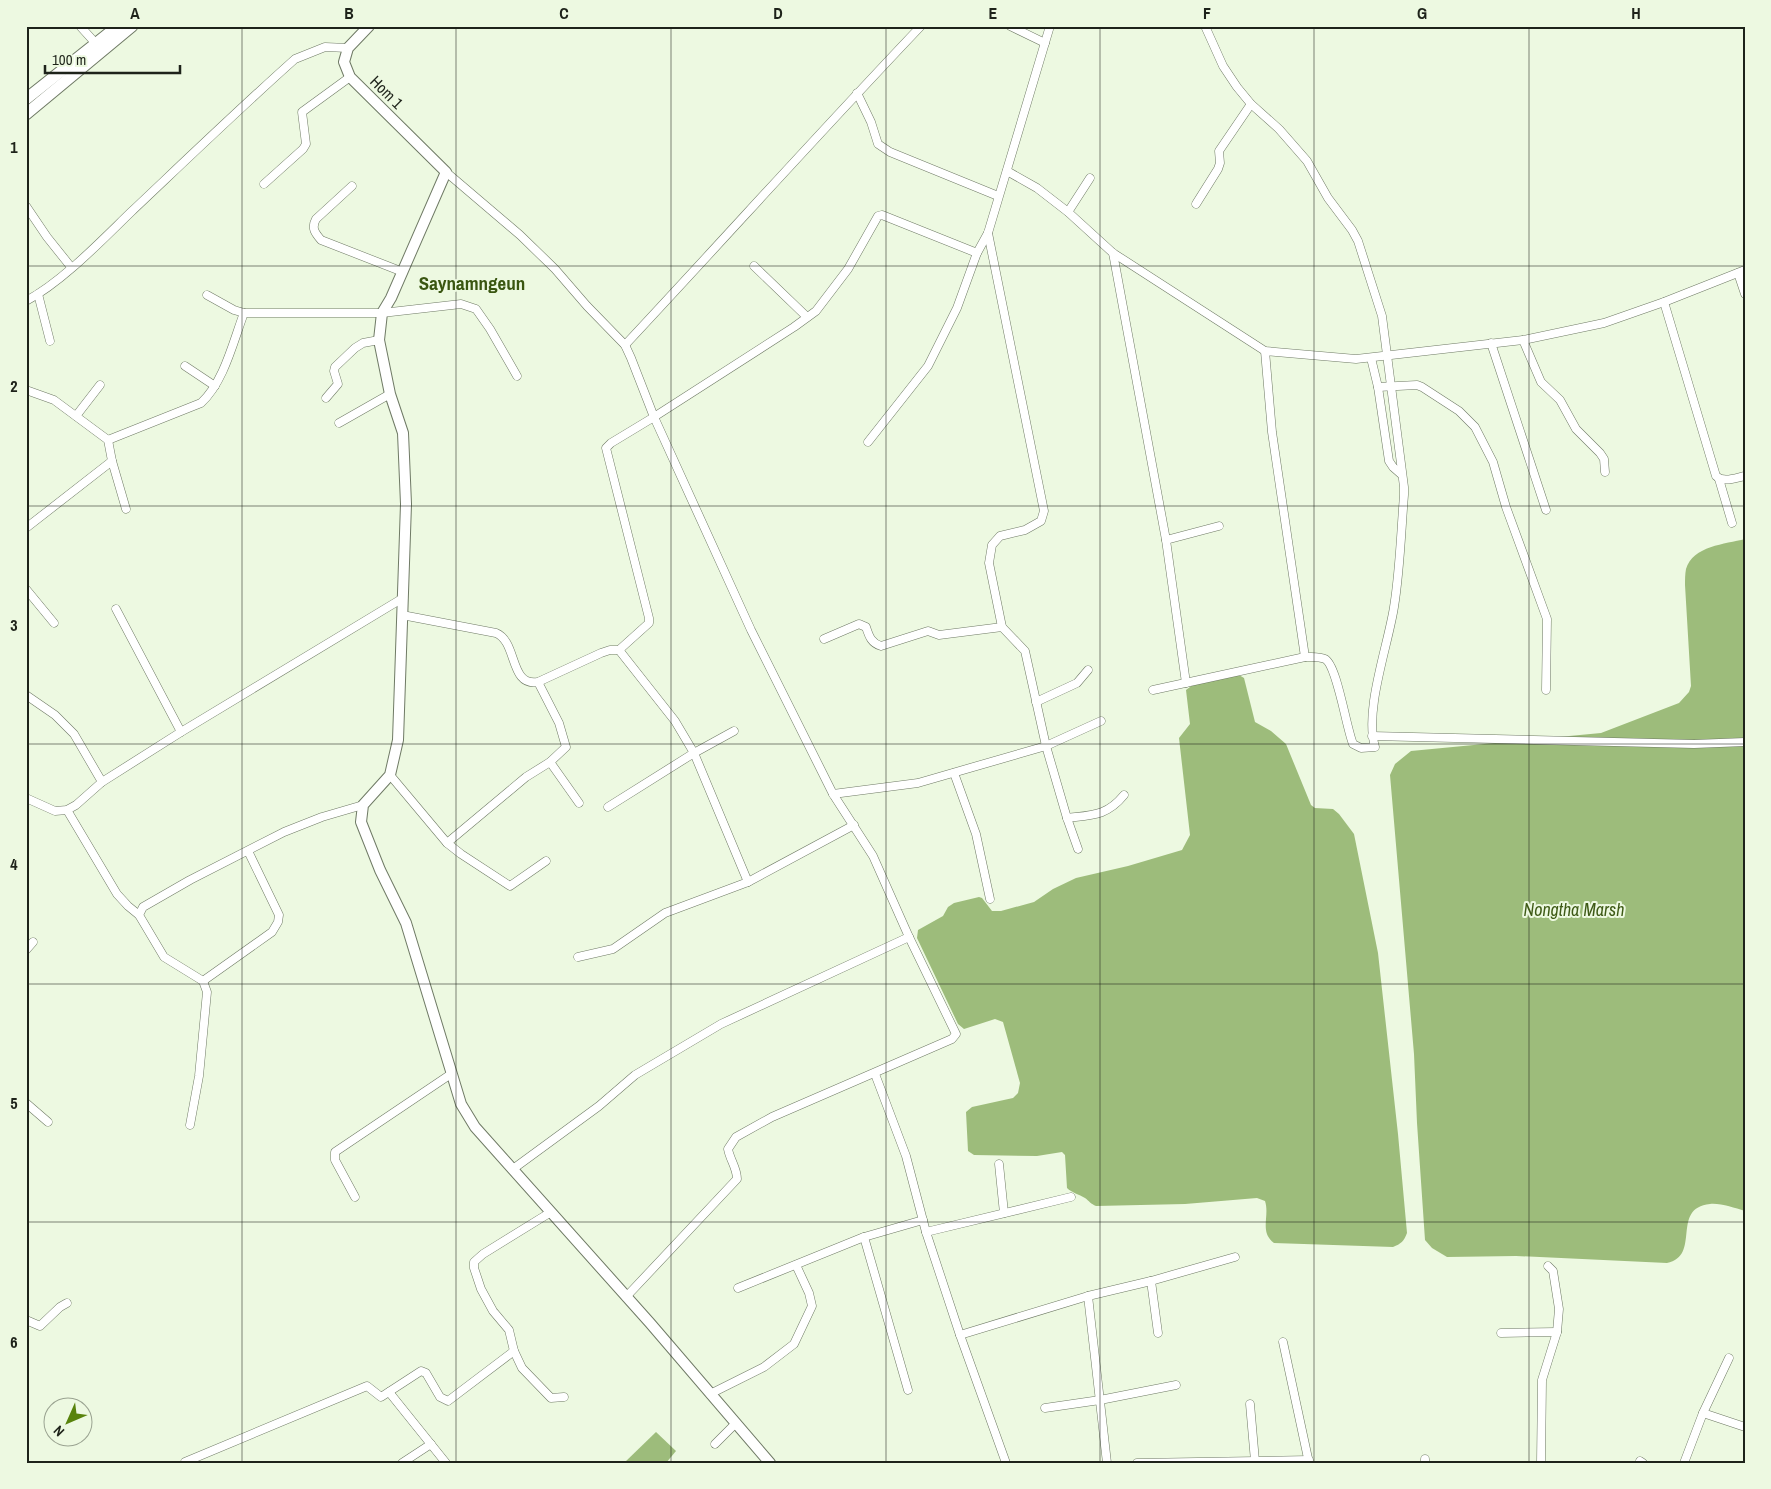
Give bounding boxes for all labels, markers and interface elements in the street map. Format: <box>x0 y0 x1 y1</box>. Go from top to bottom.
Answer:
text: A <box>130 2 140 24</box>
text: B <box>344 2 354 24</box>
text: C <box>559 2 569 24</box>
text: D <box>773 2 783 24</box>
text: E <box>989 2 998 24</box>
text: F <box>1203 2 1211 24</box>
text: G <box>1417 2 1427 24</box>
text: H <box>1631 2 1641 24</box>
scale bar <box>45 42 180 74</box>
text: 100 m <box>52 49 86 70</box>
street label: Hom 1 <box>366 71 409 114</box>
text: 1 <box>10 136 18 158</box>
district label: Saynamngeun <box>419 270 525 296</box>
text: 2 <box>10 375 18 397</box>
text: 3 <box>10 614 18 636</box>
text: 4 <box>10 853 18 875</box>
water label: Nongtha Marsh <box>1524 897 1624 922</box>
text: 5 <box>10 1092 18 1114</box>
text: 6 <box>10 1331 18 1353</box>
north arrow <box>42 1396 92 1446</box>
text: N <box>50 1422 68 1440</box>

